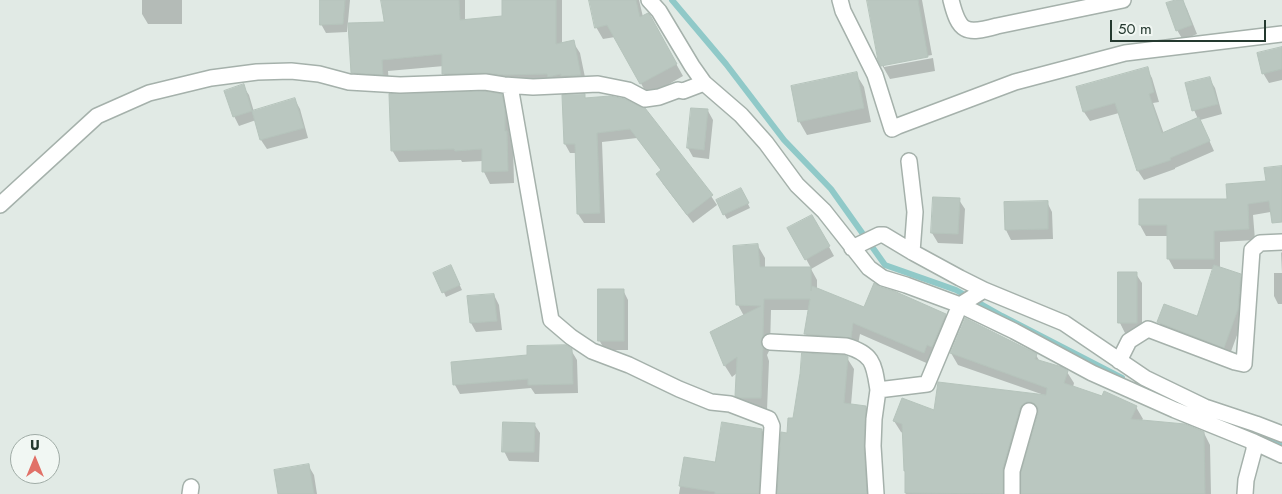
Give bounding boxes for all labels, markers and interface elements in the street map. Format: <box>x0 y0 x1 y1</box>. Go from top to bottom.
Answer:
scale bar <box>1112 10 1268 42</box>
text: 50 m <box>1118 18 1152 40</box>
north arrow <box>10 434 60 484</box>
text: U <box>30 435 40 455</box>

